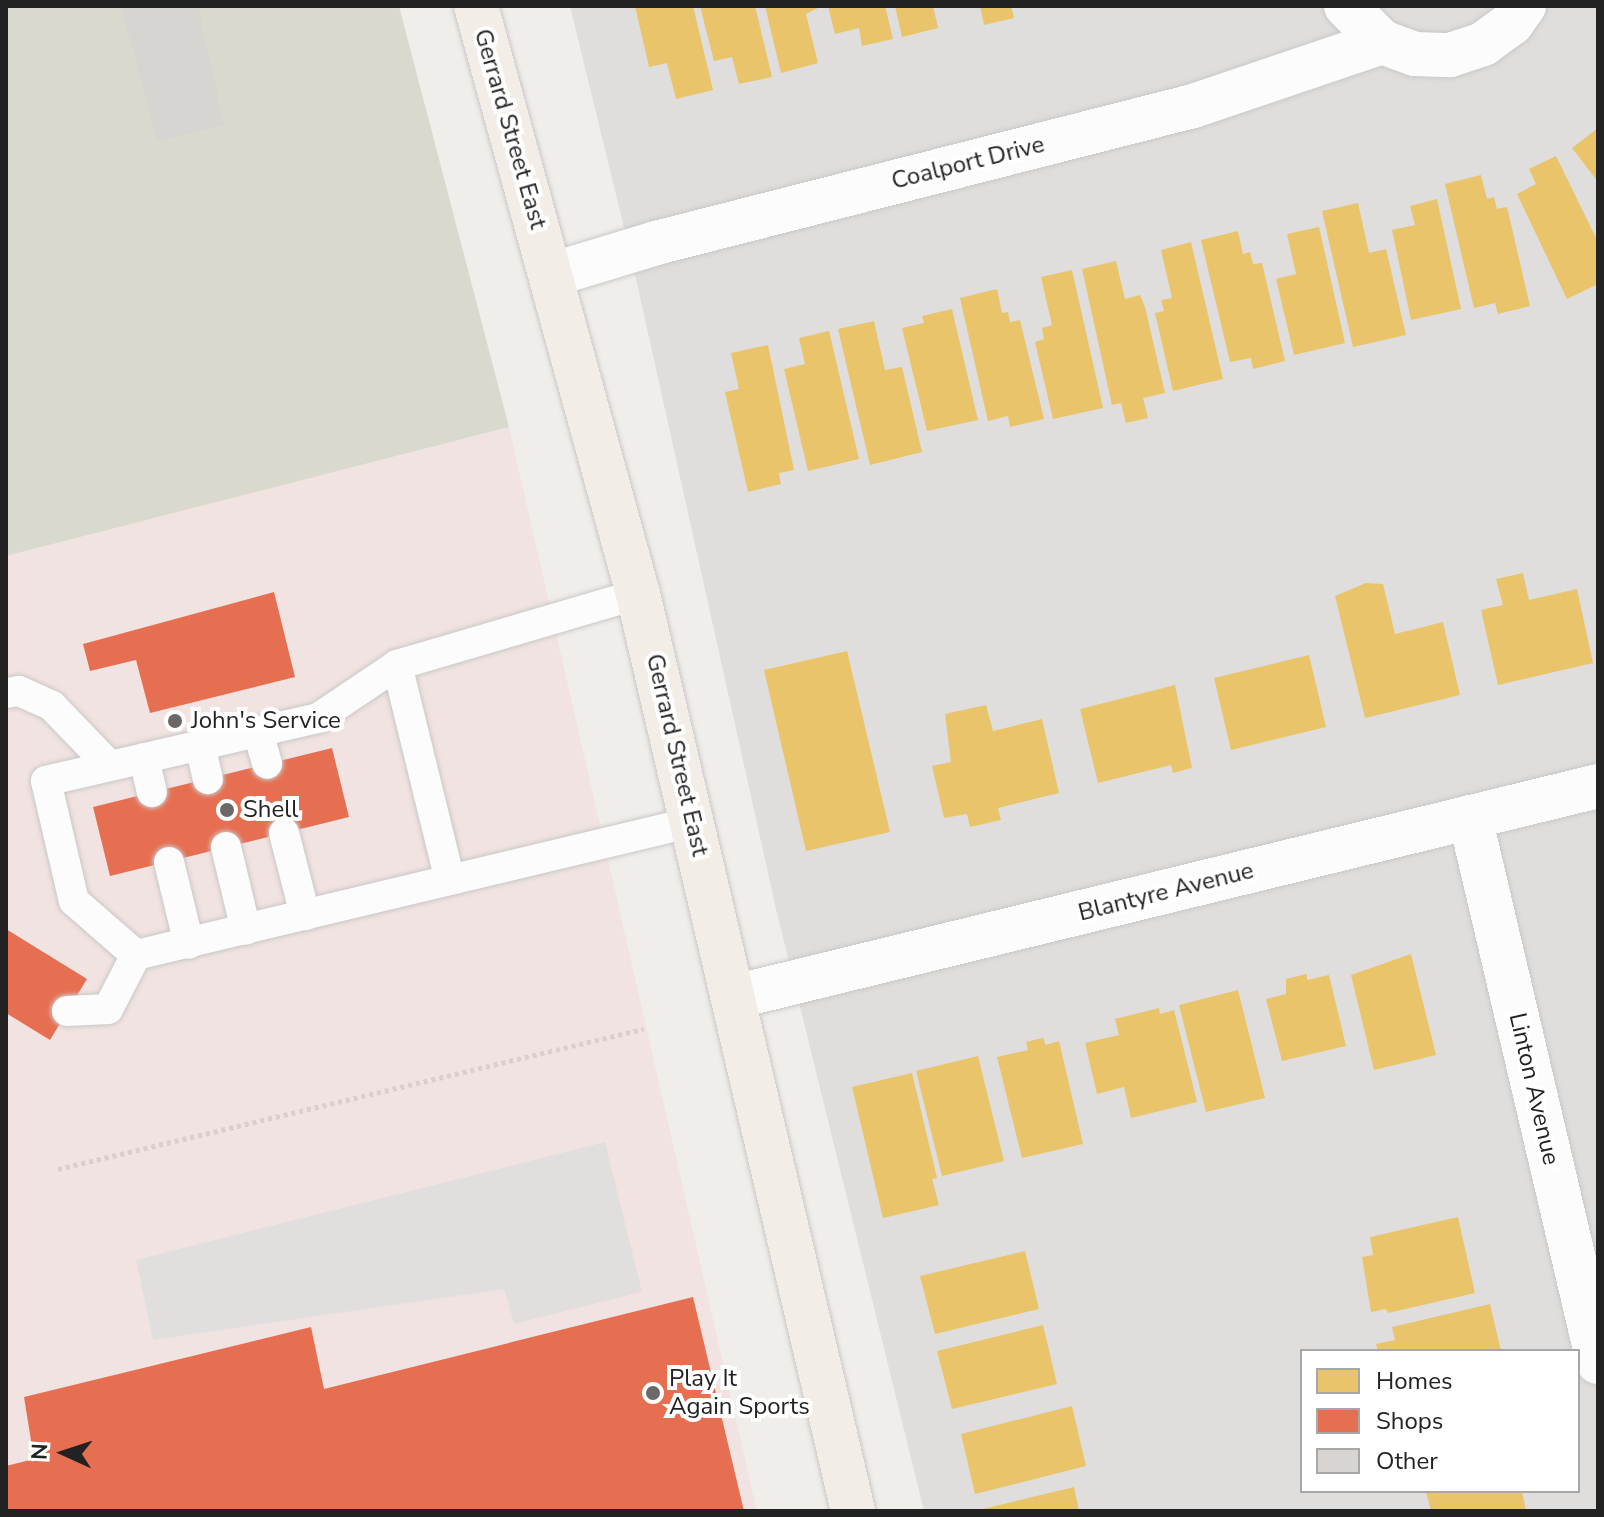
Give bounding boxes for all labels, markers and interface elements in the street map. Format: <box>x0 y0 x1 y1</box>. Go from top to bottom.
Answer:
street label: Gerrard Street East <box>468 26 552 232</box>
street label: Coalport Drive <box>889 130 1047 196</box>
street label: Gerrard Street East <box>640 651 714 859</box>
place label: John's Service <box>191 707 341 735</box>
marker: John's Service <box>166 712 184 730</box>
place label: Shell <box>243 796 298 824</box>
marker: Shell <box>218 801 236 819</box>
street label: Blantyre Avenue <box>1075 856 1257 928</box>
street label: Linton Avenue <box>1502 1010 1566 1168</box>
legend <box>1300 1349 1580 1493</box>
place label: Play It Again Sports <box>669 1365 810 1421</box>
text: Homes <box>1376 1365 1452 1397</box>
marker: Play It Again Sports <box>644 1384 662 1402</box>
text: Shops <box>1376 1405 1443 1437</box>
north arrow <box>24 1413 104 1493</box>
text: N <box>25 1443 55 1461</box>
text: Other <box>1376 1445 1438 1477</box>

